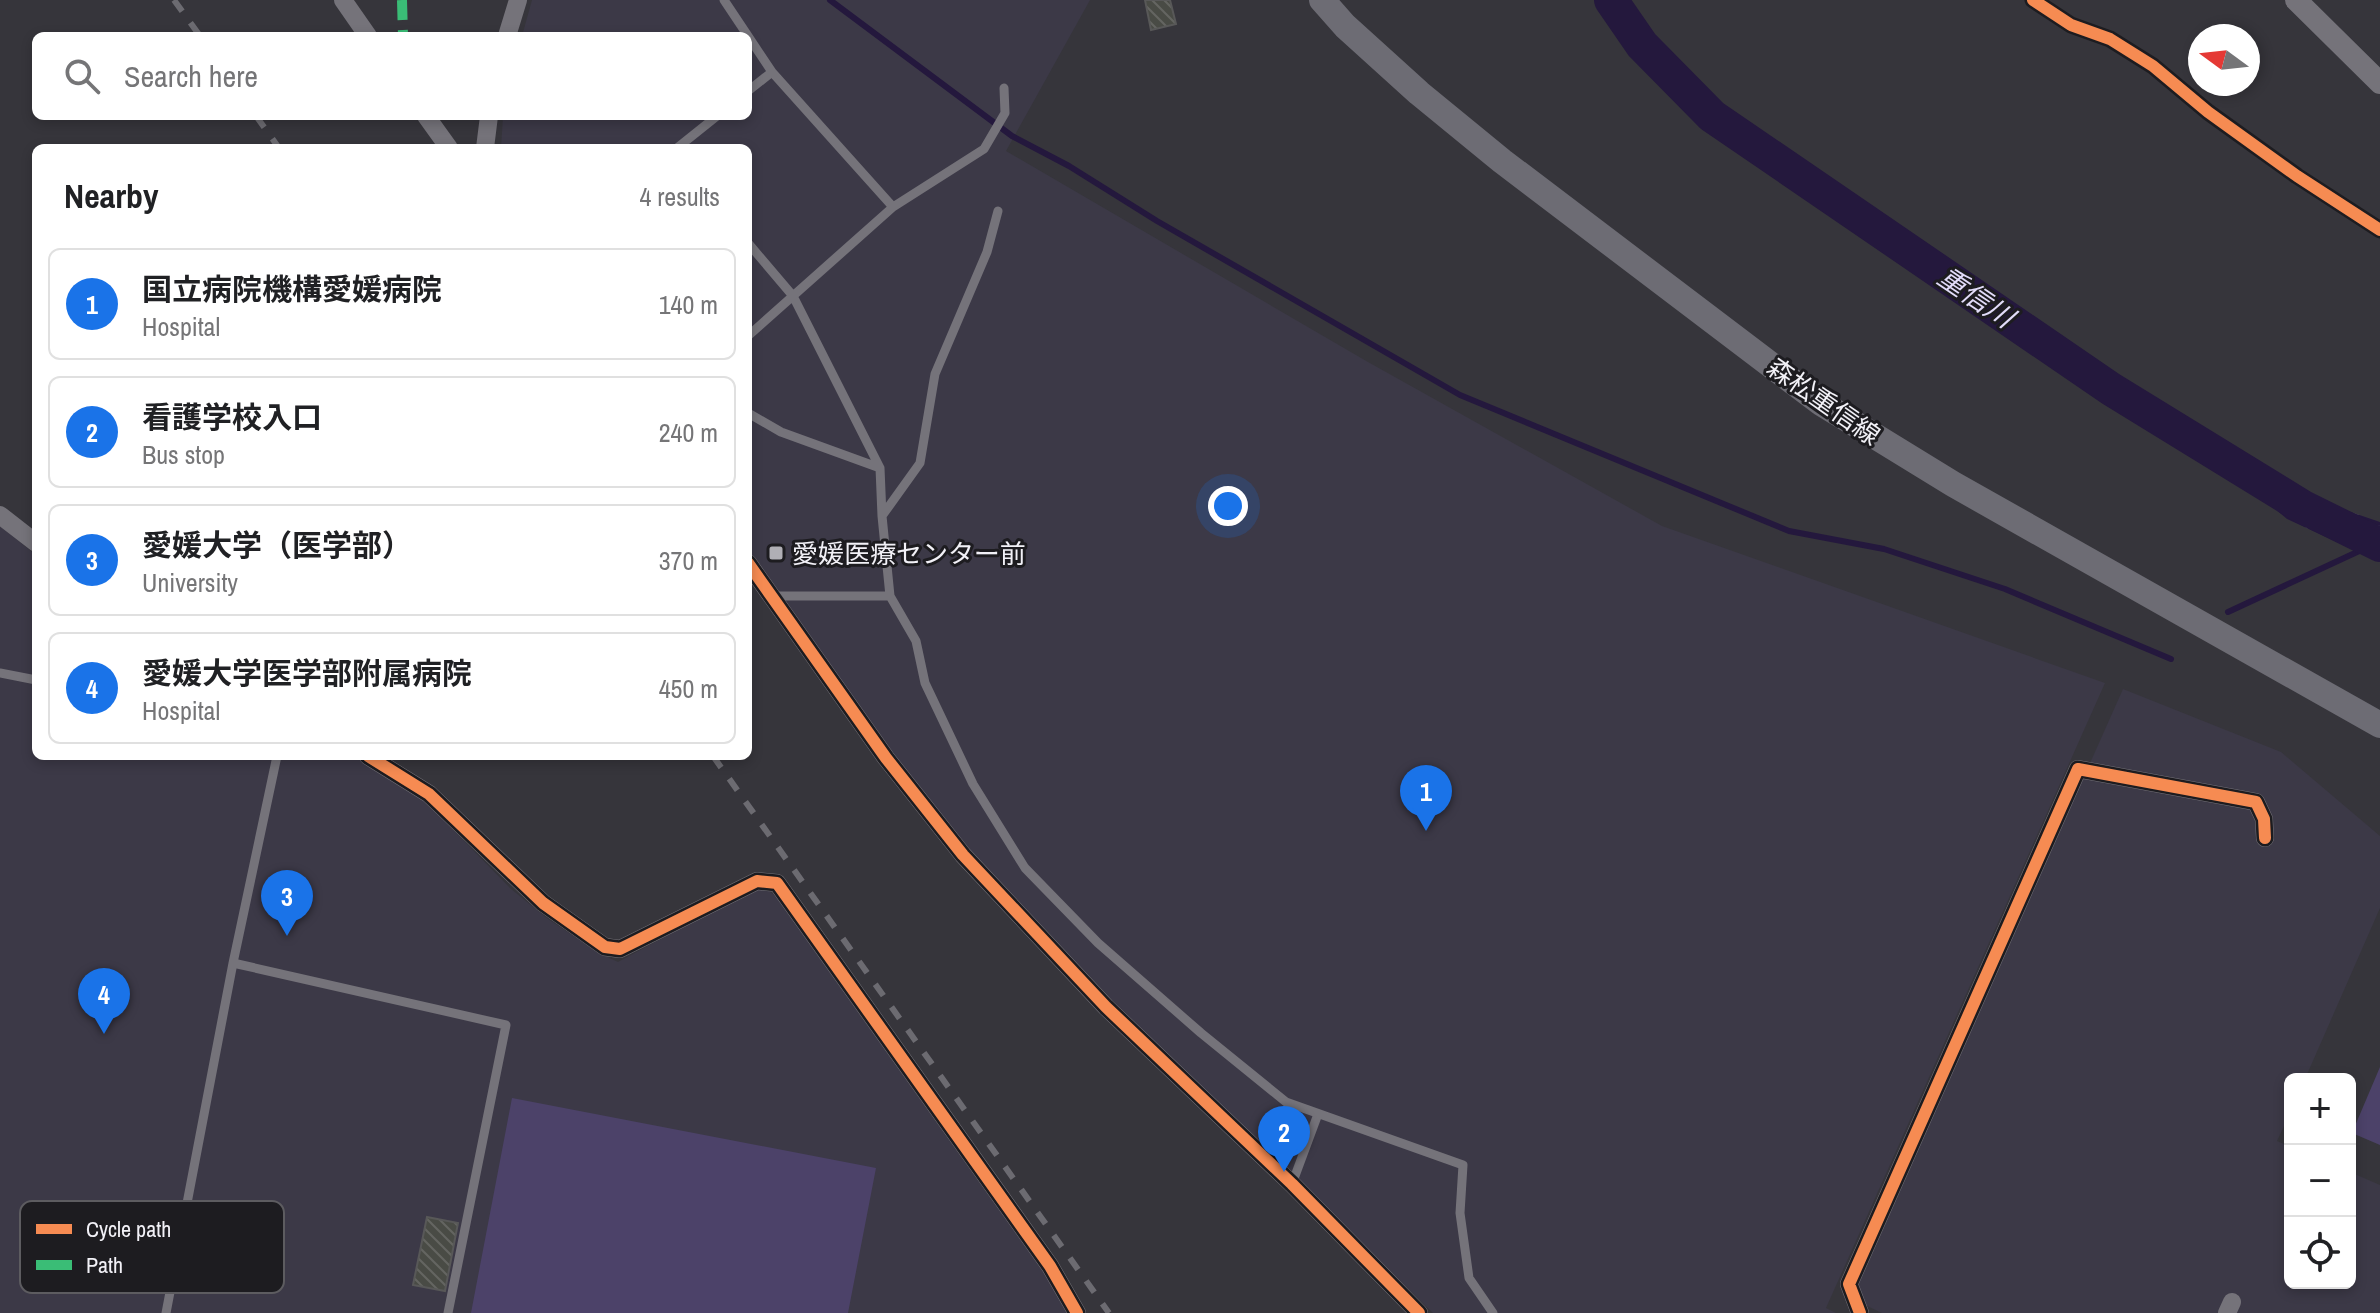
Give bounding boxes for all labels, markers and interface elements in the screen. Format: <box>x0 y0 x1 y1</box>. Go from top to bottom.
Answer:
north arrow <box>2188 24 2260 96</box>
search box <box>32 32 752 120</box>
icon: search <box>60 54 104 98</box>
text: Search here <box>124 56 258 96</box>
text: Nearby <box>64 173 159 219</box>
text: 4 results <box>639 179 720 214</box>
water label: 重信川 <box>1931 258 2024 338</box>
text: 国立病院機構愛媛病院 <box>142 269 442 309</box>
text: 1 <box>86 287 98 322</box>
text: 140 m <box>659 287 718 322</box>
text: Hospital <box>142 309 220 344</box>
street label: 森松重信線 <box>1761 349 1887 453</box>
text: 看護学校入口 <box>142 397 322 437</box>
text: 2 <box>86 415 98 450</box>
text: 240 m <box>659 415 718 450</box>
text: Bus stop <box>142 437 225 472</box>
your location <box>1208 486 1248 526</box>
text: 愛媛大学（医学部） <box>142 525 412 565</box>
place label: 愛媛医療センター前 <box>792 536 1026 571</box>
text: 3 <box>86 543 98 578</box>
text: 370 m <box>659 543 718 578</box>
marker: 愛媛医療センター前 <box>767 544 785 562</box>
text: University <box>142 565 238 600</box>
text: 愛媛大学医学部附属病院 <box>142 653 472 693</box>
text: 4 <box>86 671 98 706</box>
text: 450 m <box>659 671 718 706</box>
text: Hospital <box>142 693 220 728</box>
pin: 1 <box>1400 765 1452 831</box>
pin: 3 <box>261 870 313 936</box>
pin: 4 <box>78 968 130 1034</box>
map controls <box>2284 1073 2356 1289</box>
button: + <box>2284 1073 2356 1145</box>
pin: 2 <box>1258 1106 1310 1172</box>
button: − <box>2284 1145 2356 1217</box>
legend <box>20 1201 284 1293</box>
text: Cycle path <box>86 1214 171 1244</box>
button: locate <box>2284 1217 2356 1289</box>
text: Path <box>86 1250 123 1280</box>

